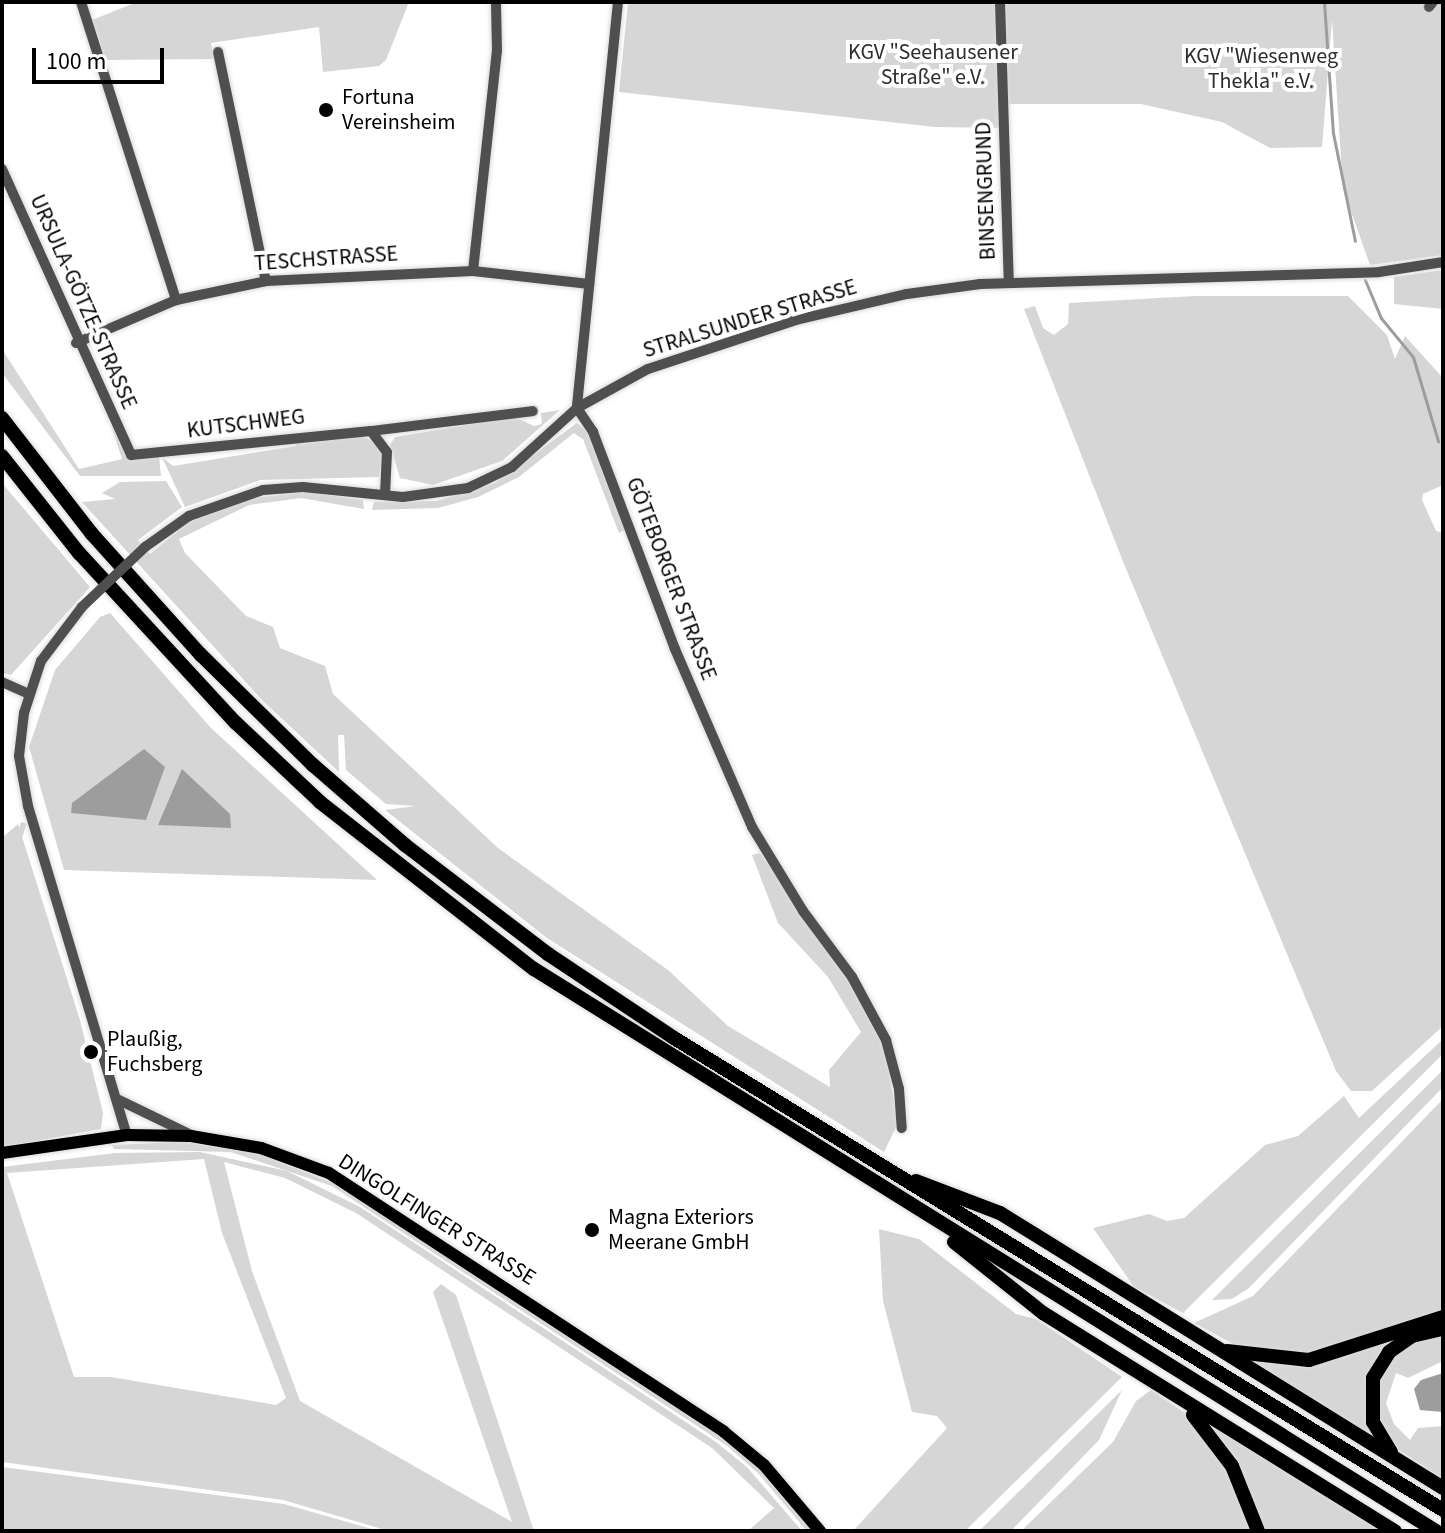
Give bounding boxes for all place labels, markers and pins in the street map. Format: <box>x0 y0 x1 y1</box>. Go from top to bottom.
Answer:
place label: Fortuna Vereinsheim <box>342 84 455 136</box>
marker: Fortuna Vereinsheim <box>317 101 335 119</box>
place label: Plaußig, Fuchsberg <box>107 1026 202 1078</box>
marker: Plaußig, Fuchsberg <box>82 1043 100 1061</box>
place label: Magna Exteriors Meerane GmbH <box>608 1204 754 1256</box>
marker: Magna Exteriors Meerane GmbH <box>583 1221 601 1239</box>

